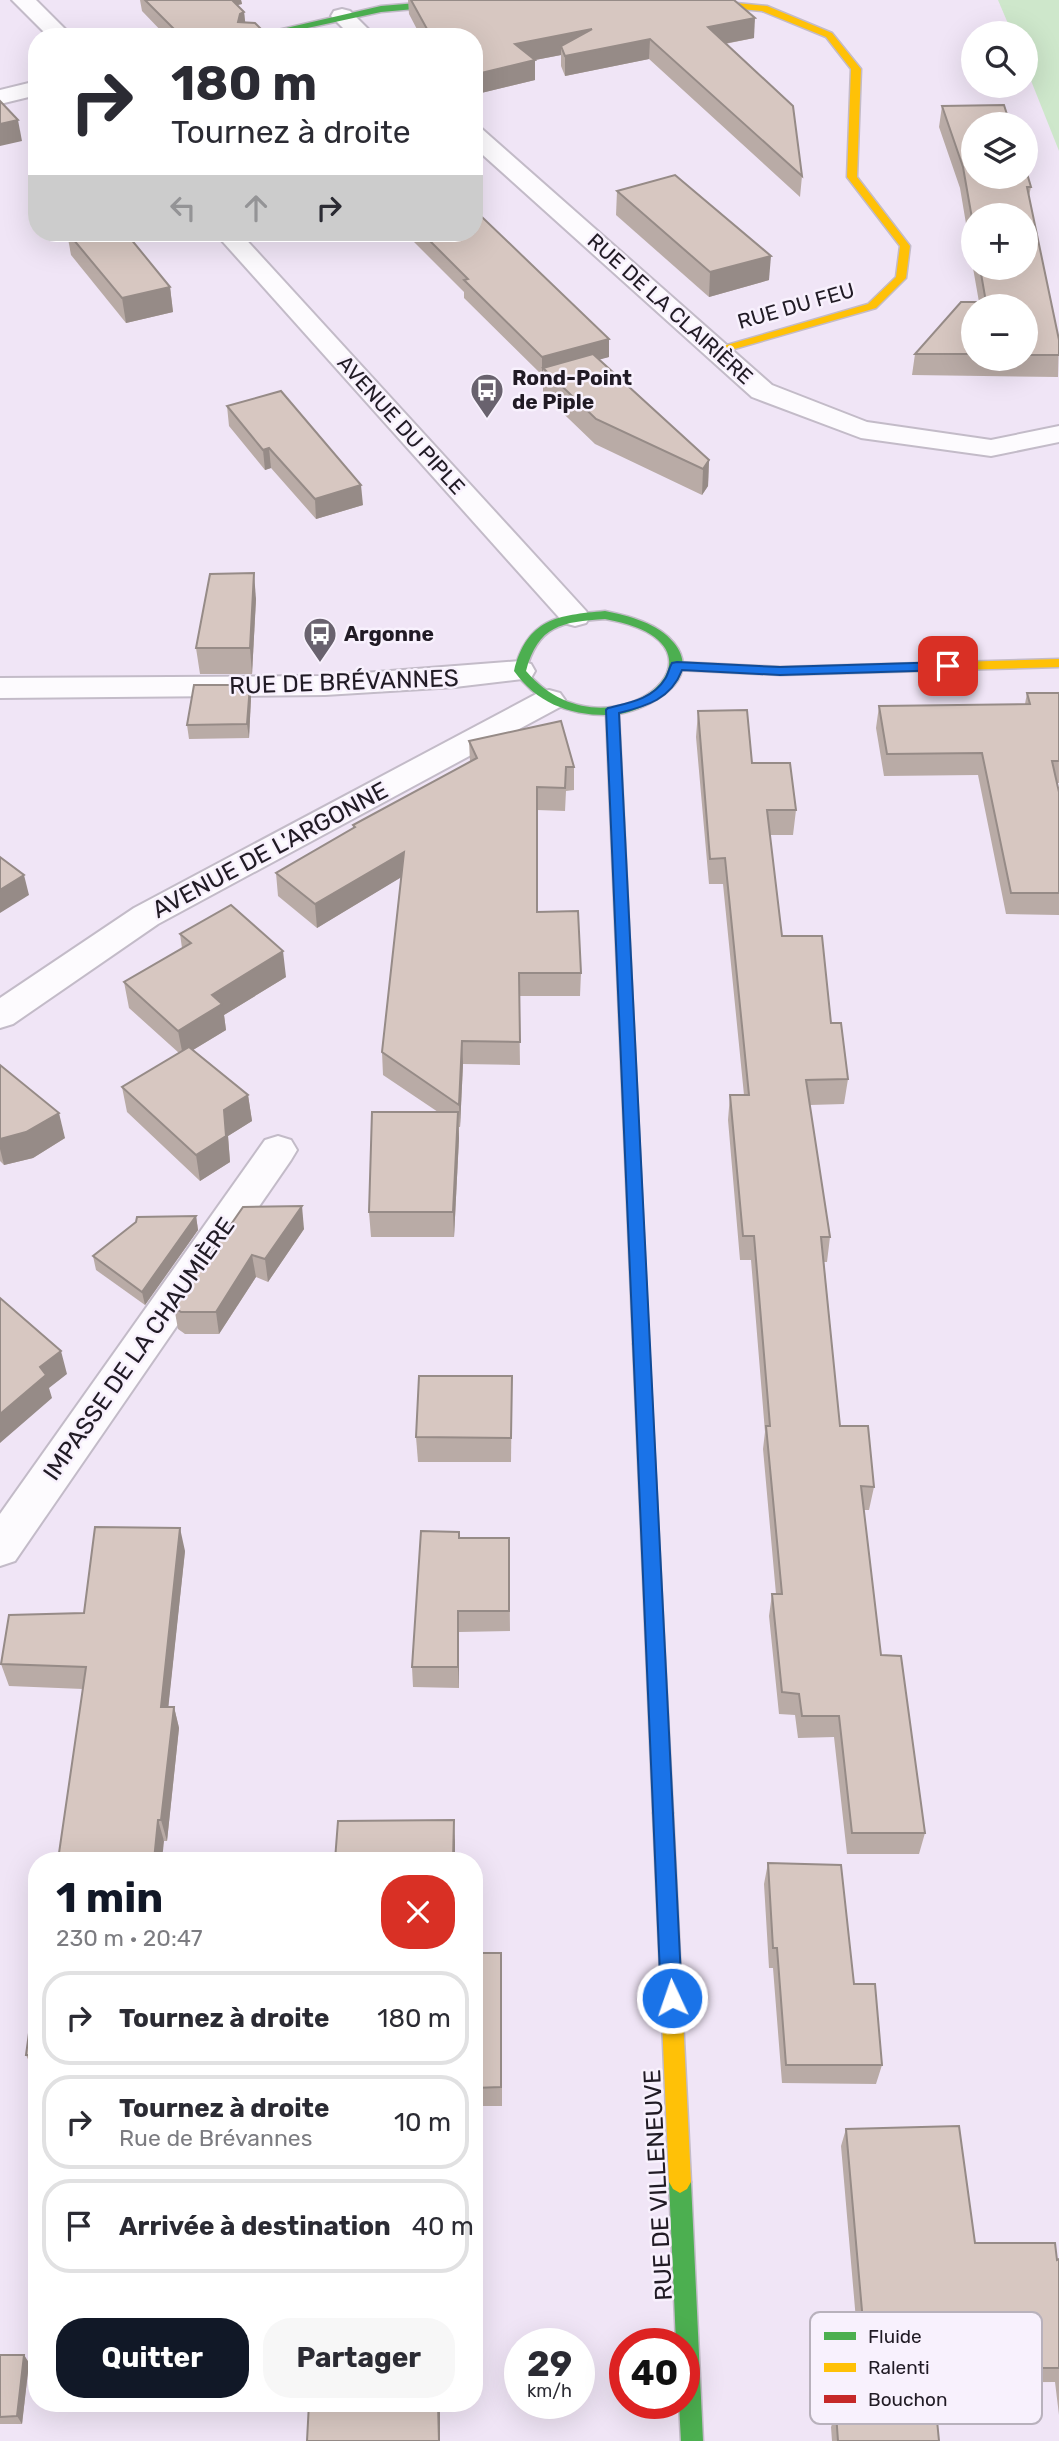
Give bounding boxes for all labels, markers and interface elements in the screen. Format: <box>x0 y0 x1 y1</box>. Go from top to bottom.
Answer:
map controls <box>961 21 1038 371</box>
button: search <box>961 21 1038 98</box>
text: 180 m <box>171 54 317 112</box>
icon: right <box>56 56 147 147</box>
button: layers <box>961 112 1038 189</box>
text: Tournez à droite <box>171 113 411 151</box>
icon: left <box>164 189 202 227</box>
icon: ahead <box>237 189 275 227</box>
icon: right <box>310 189 348 227</box>
button: + <box>961 203 1038 280</box>
street label: RUE DE LA CLAIRIÈRE <box>583 228 758 389</box>
street label: RUE DU FEU <box>735 277 857 334</box>
button: − <box>961 294 1038 371</box>
street label: AVENUE DU PIPLE <box>332 350 470 499</box>
place label: Rond-Point de Piple <box>512 365 632 414</box>
bus stop icon: Rond-Point de Piple <box>468 371 506 420</box>
bus stop icon: Argonne <box>301 615 339 664</box>
place label: Argonne <box>344 621 434 646</box>
pin <box>918 636 978 696</box>
icon: arrive <box>929 647 967 685</box>
street label: RUE DE BRÉVANNES <box>229 664 459 700</box>
street label: AVENUE DE L'ARGONNE <box>147 776 393 924</box>
street label: IMPASSE DE LA CHAUMIÈRE <box>37 1212 241 1486</box>
text: 1 min <box>56 1873 163 1923</box>
button: close <box>381 1875 455 1949</box>
text: 230 m · 20:47 <box>56 1924 203 1952</box>
position arrow <box>635 1961 709 2035</box>
icon: right <box>60 1999 98 2037</box>
text: Tournez à droite <box>119 2003 329 2034</box>
text: 180 m <box>377 2003 451 2034</box>
street label: RUE DE VILLENEUVE <box>638 2069 678 2301</box>
text: Tournez à droite <box>119 2093 329 2124</box>
icon: right <box>60 2103 98 2141</box>
text: 10 m <box>394 2107 451 2138</box>
text: Rue de Brévannes <box>119 2124 312 2152</box>
icon: arrive <box>60 2207 98 2245</box>
text: Arrivée à destination <box>119 2211 391 2242</box>
text: 40 m <box>412 2211 474 2242</box>
legend <box>810 2312 1042 2424</box>
button: Quitter <box>56 2318 249 2398</box>
button: Partager <box>263 2318 455 2398</box>
text: Fluide <box>868 2325 922 2348</box>
speed limit sign: 40 <box>609 2328 700 2419</box>
text: 29 <box>527 2343 572 2385</box>
text: Ralenti <box>868 2356 930 2379</box>
text: km/h <box>527 2380 572 2402</box>
text: Bouchon <box>868 2388 948 2411</box>

